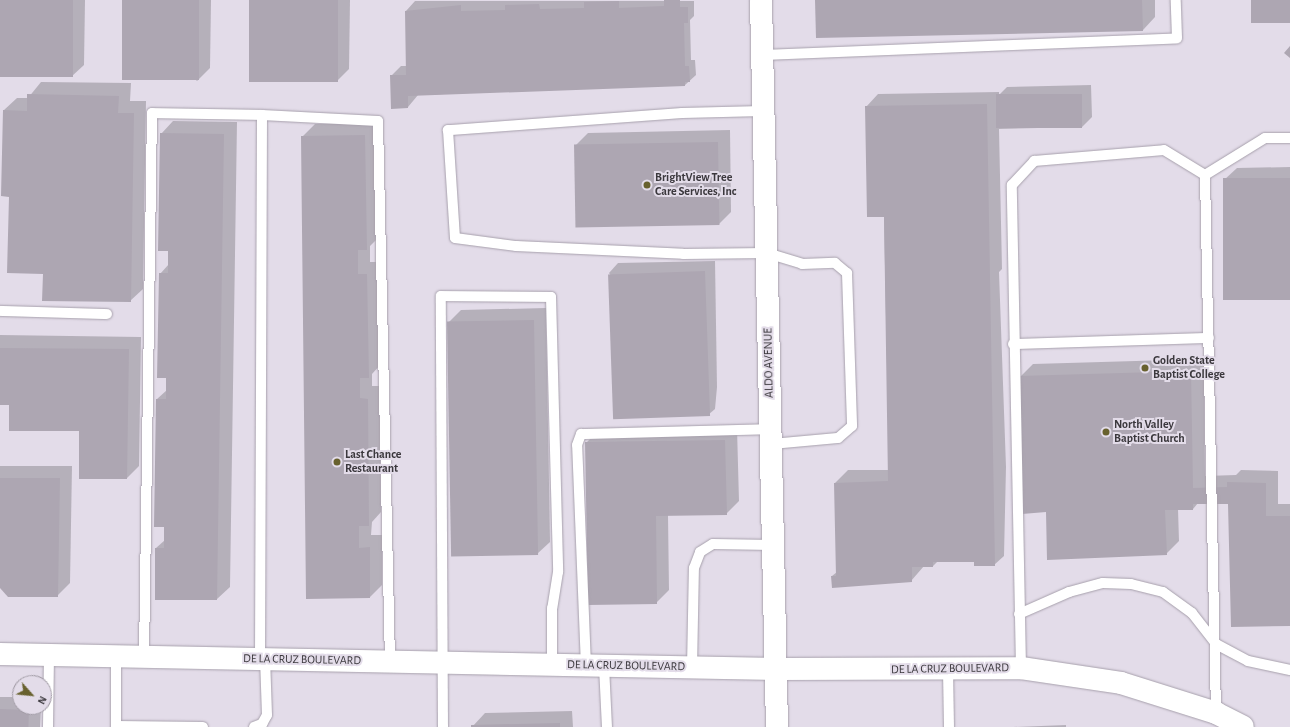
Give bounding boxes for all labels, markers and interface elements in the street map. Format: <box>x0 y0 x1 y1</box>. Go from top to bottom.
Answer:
place label: BrightView Tree Care Services, Inc <box>655 171 736 199</box>
marker: BrightView Tree Care Services, Inc <box>642 180 652 190</box>
street label: ALDO AVENUE <box>761 328 777 398</box>
place label: Golden State Baptist College <box>1153 354 1225 382</box>
marker: Golden State Baptist College <box>1140 363 1150 373</box>
place label: North Valley Baptist Church <box>1114 418 1185 446</box>
marker: North Valley Baptist Church <box>1101 427 1111 437</box>
place label: Last Chance Restaurant <box>345 448 401 476</box>
marker: Last Chance Restaurant <box>332 457 342 467</box>
street label: DE LA CRUZ BOULEVARD <box>243 652 361 668</box>
street label: DE LA CRUZ BOULEVARD <box>567 658 685 674</box>
street label: DE LA CRUZ BOULEVARD <box>891 661 1009 677</box>
north arrow <box>12 675 52 715</box>
text: N <box>36 694 49 706</box>

